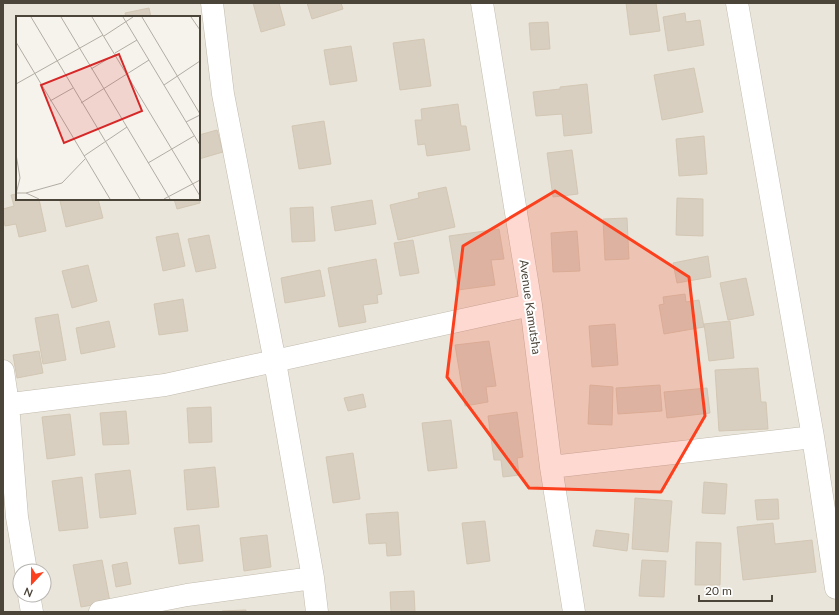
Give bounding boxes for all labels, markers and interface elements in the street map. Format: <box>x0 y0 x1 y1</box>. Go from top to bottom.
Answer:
inset map <box>16 16 200 200</box>
street label: Avenue Kamutsha <box>516 259 545 355</box>
north arrow <box>12 563 52 603</box>
scale bar <box>699 577 772 603</box>
text: 20 m <box>705 583 732 598</box>
text: N <box>22 585 34 600</box>

